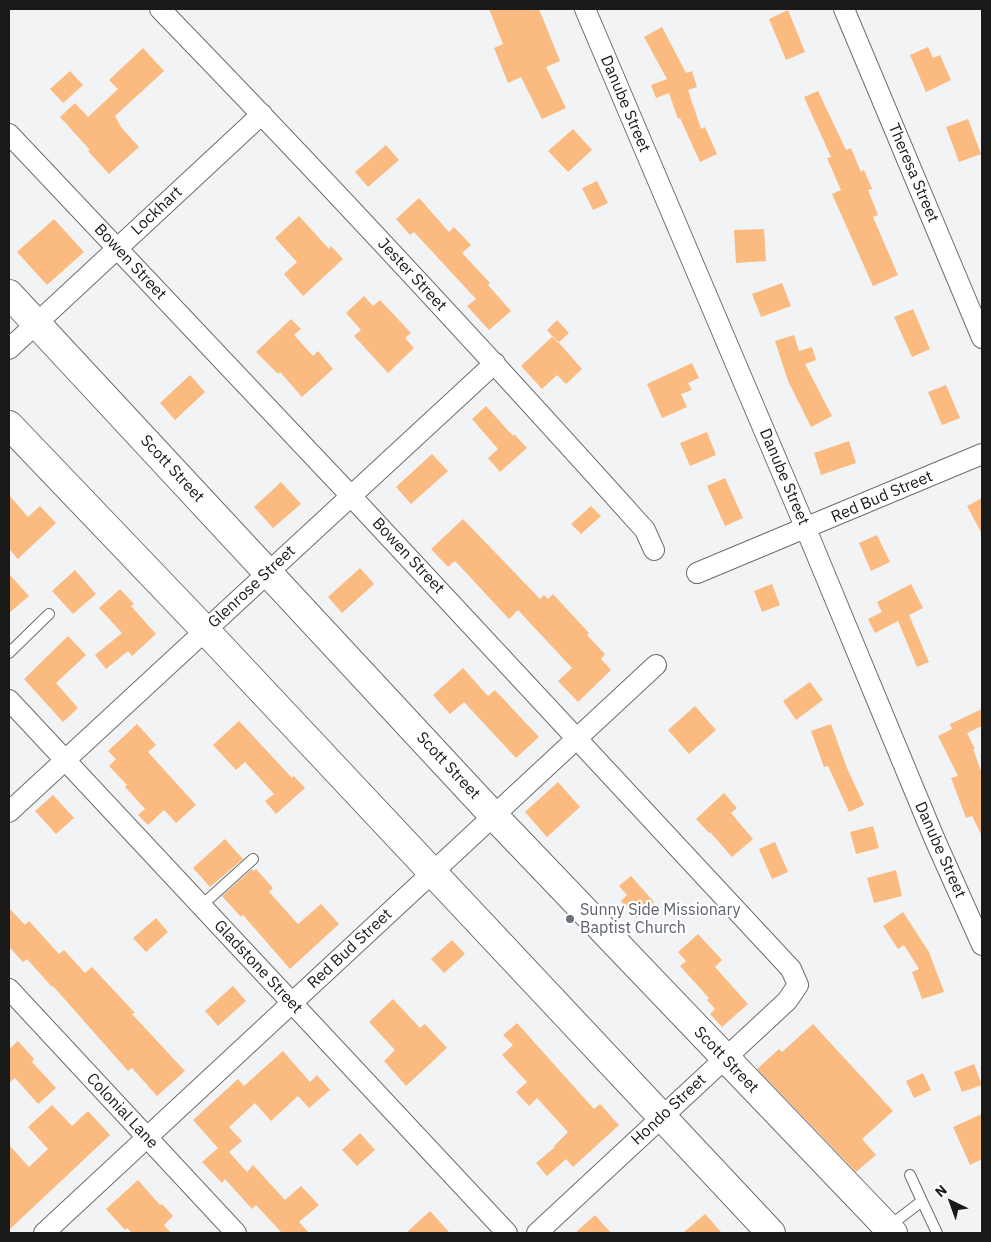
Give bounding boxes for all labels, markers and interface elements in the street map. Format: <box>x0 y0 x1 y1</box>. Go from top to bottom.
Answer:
street label: Danube Street <box>596 53 654 155</box>
street label: Theresa Street <box>884 121 942 225</box>
street label: Lockhart <box>128 183 186 239</box>
street label: Bowen Street <box>90 220 170 304</box>
street label: Jester Street <box>373 235 451 315</box>
street label: Danube Street <box>755 426 813 528</box>
street label: Scott Street <box>136 431 208 507</box>
street label: Red Bud Street <box>828 467 936 527</box>
street label: Bowen Street <box>368 514 448 598</box>
street label: Glenrose Street <box>204 542 300 632</box>
street label: Scott Street <box>412 728 484 804</box>
street label: Danube Street <box>910 799 970 901</box>
place label: Sunny Side Missionary Baptist Church <box>580 900 740 938</box>
street label: Red Bud Street <box>304 905 396 993</box>
marker: Sunny Side Missionary Baptist Church <box>564 913 576 925</box>
street label: Gladstone Street <box>210 916 306 1018</box>
street label: Scott Street <box>690 1023 762 1097</box>
street label: Colonial Lane <box>82 1069 162 1153</box>
street label: Hondo Street <box>628 1070 710 1150</box>
north arrow <box>926 1177 976 1227</box>
text: N <box>931 1181 951 1201</box>

